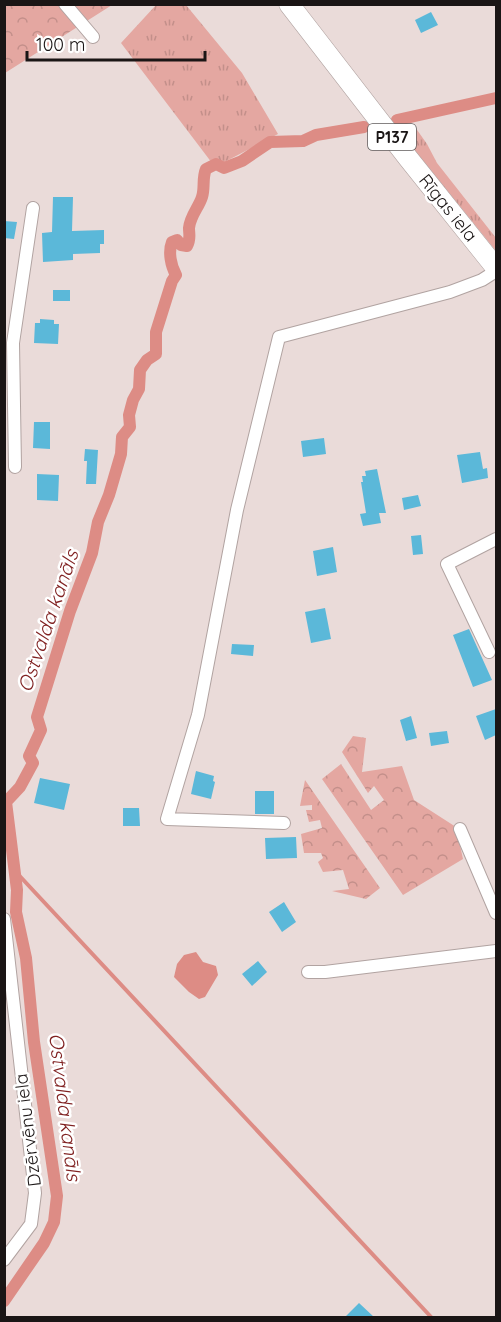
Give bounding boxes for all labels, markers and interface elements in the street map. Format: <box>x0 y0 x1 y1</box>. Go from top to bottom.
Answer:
scale bar <box>27 24 206 62</box>
text: 100 m <box>36 33 85 56</box>
road number: P137 <box>368 124 416 150</box>
street label: Rīgas iela <box>414 169 483 246</box>
water label: Ostvalda kanāls <box>12 545 84 695</box>
water label: Ostvalda kanāls <box>44 1032 87 1184</box>
street label: Dzērvēnu iela <box>9 1072 46 1188</box>

